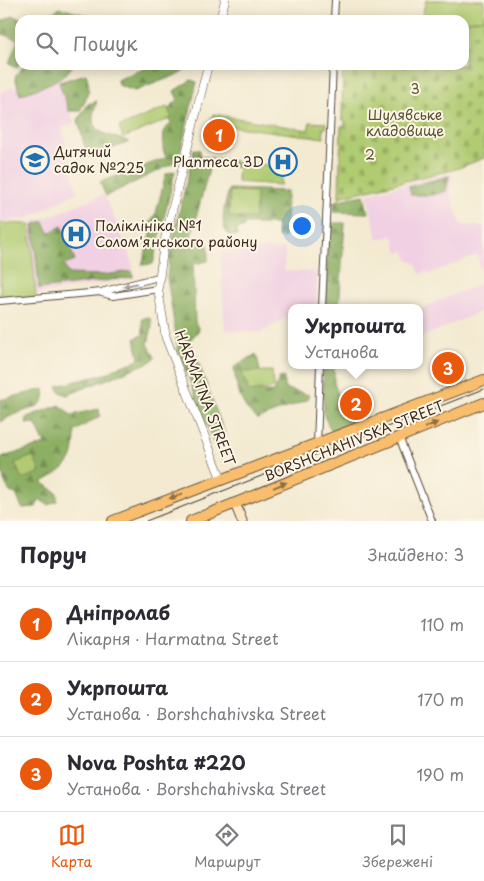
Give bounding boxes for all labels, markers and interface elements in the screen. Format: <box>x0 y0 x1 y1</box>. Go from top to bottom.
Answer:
search box <box>15 15 469 70</box>
icon: search <box>33 29 61 57</box>
text: Пошук <box>73 29 138 57</box>
park label: 3 <box>410 78 420 99</box>
park label: Шулявське кладовище <box>366 104 444 141</box>
pin: 1 <box>203 116 235 154</box>
place label: Дитячий садок №225 <box>53 141 144 178</box>
park label: 2 <box>365 144 375 165</box>
school or university icon: Дитячий садок №225 <box>20 145 50 175</box>
hospital icon: Planmeca 3D <box>268 147 298 177</box>
place label: Planmeca 3D <box>173 151 264 172</box>
your location <box>289 213 315 239</box>
place label: Поліклініка №1 Солом'янського району <box>95 215 257 252</box>
hospital icon: Поліклініка №1 Солом'янського району <box>61 219 91 249</box>
one-way arrow <box>122 281 137 289</box>
popup <box>288 304 423 369</box>
text: Укрпошта <box>305 311 406 339</box>
street label: HARMATNA STREET <box>170 327 241 469</box>
text: Установа <box>305 339 378 363</box>
pin: 3 <box>432 349 464 387</box>
pin: 2 <box>340 385 372 423</box>
street label: BORSHCHAHIVSKA STREET <box>260 394 448 486</box>
one-way arrow <box>424 420 438 428</box>
one-way arrow <box>273 481 288 488</box>
one-way arrow <box>168 492 183 500</box>
text: Поруч <box>20 538 87 570</box>
text: Знайдено: 3 <box>368 542 464 566</box>
text: Дніпролаб <box>67 598 170 626</box>
text: 1 <box>32 612 40 636</box>
text: 110 m <box>421 612 464 636</box>
text: Лікарня · Harmatna Street <box>67 626 278 650</box>
text: Укрпошта <box>67 673 168 701</box>
text: 2 <box>30 687 42 711</box>
text: 170 m <box>418 687 464 711</box>
text: Установа · Borshchahivska Street <box>67 701 326 725</box>
text: Nova Poshta #220 <box>67 748 246 776</box>
text: 3 <box>31 762 41 786</box>
text: 190 m <box>416 762 464 786</box>
text: Установа · Borshchahivska Street <box>67 776 326 800</box>
tab: Карта <box>51 821 92 872</box>
tab: Маршрут <box>194 821 260 872</box>
tab: Збережені <box>363 821 433 872</box>

